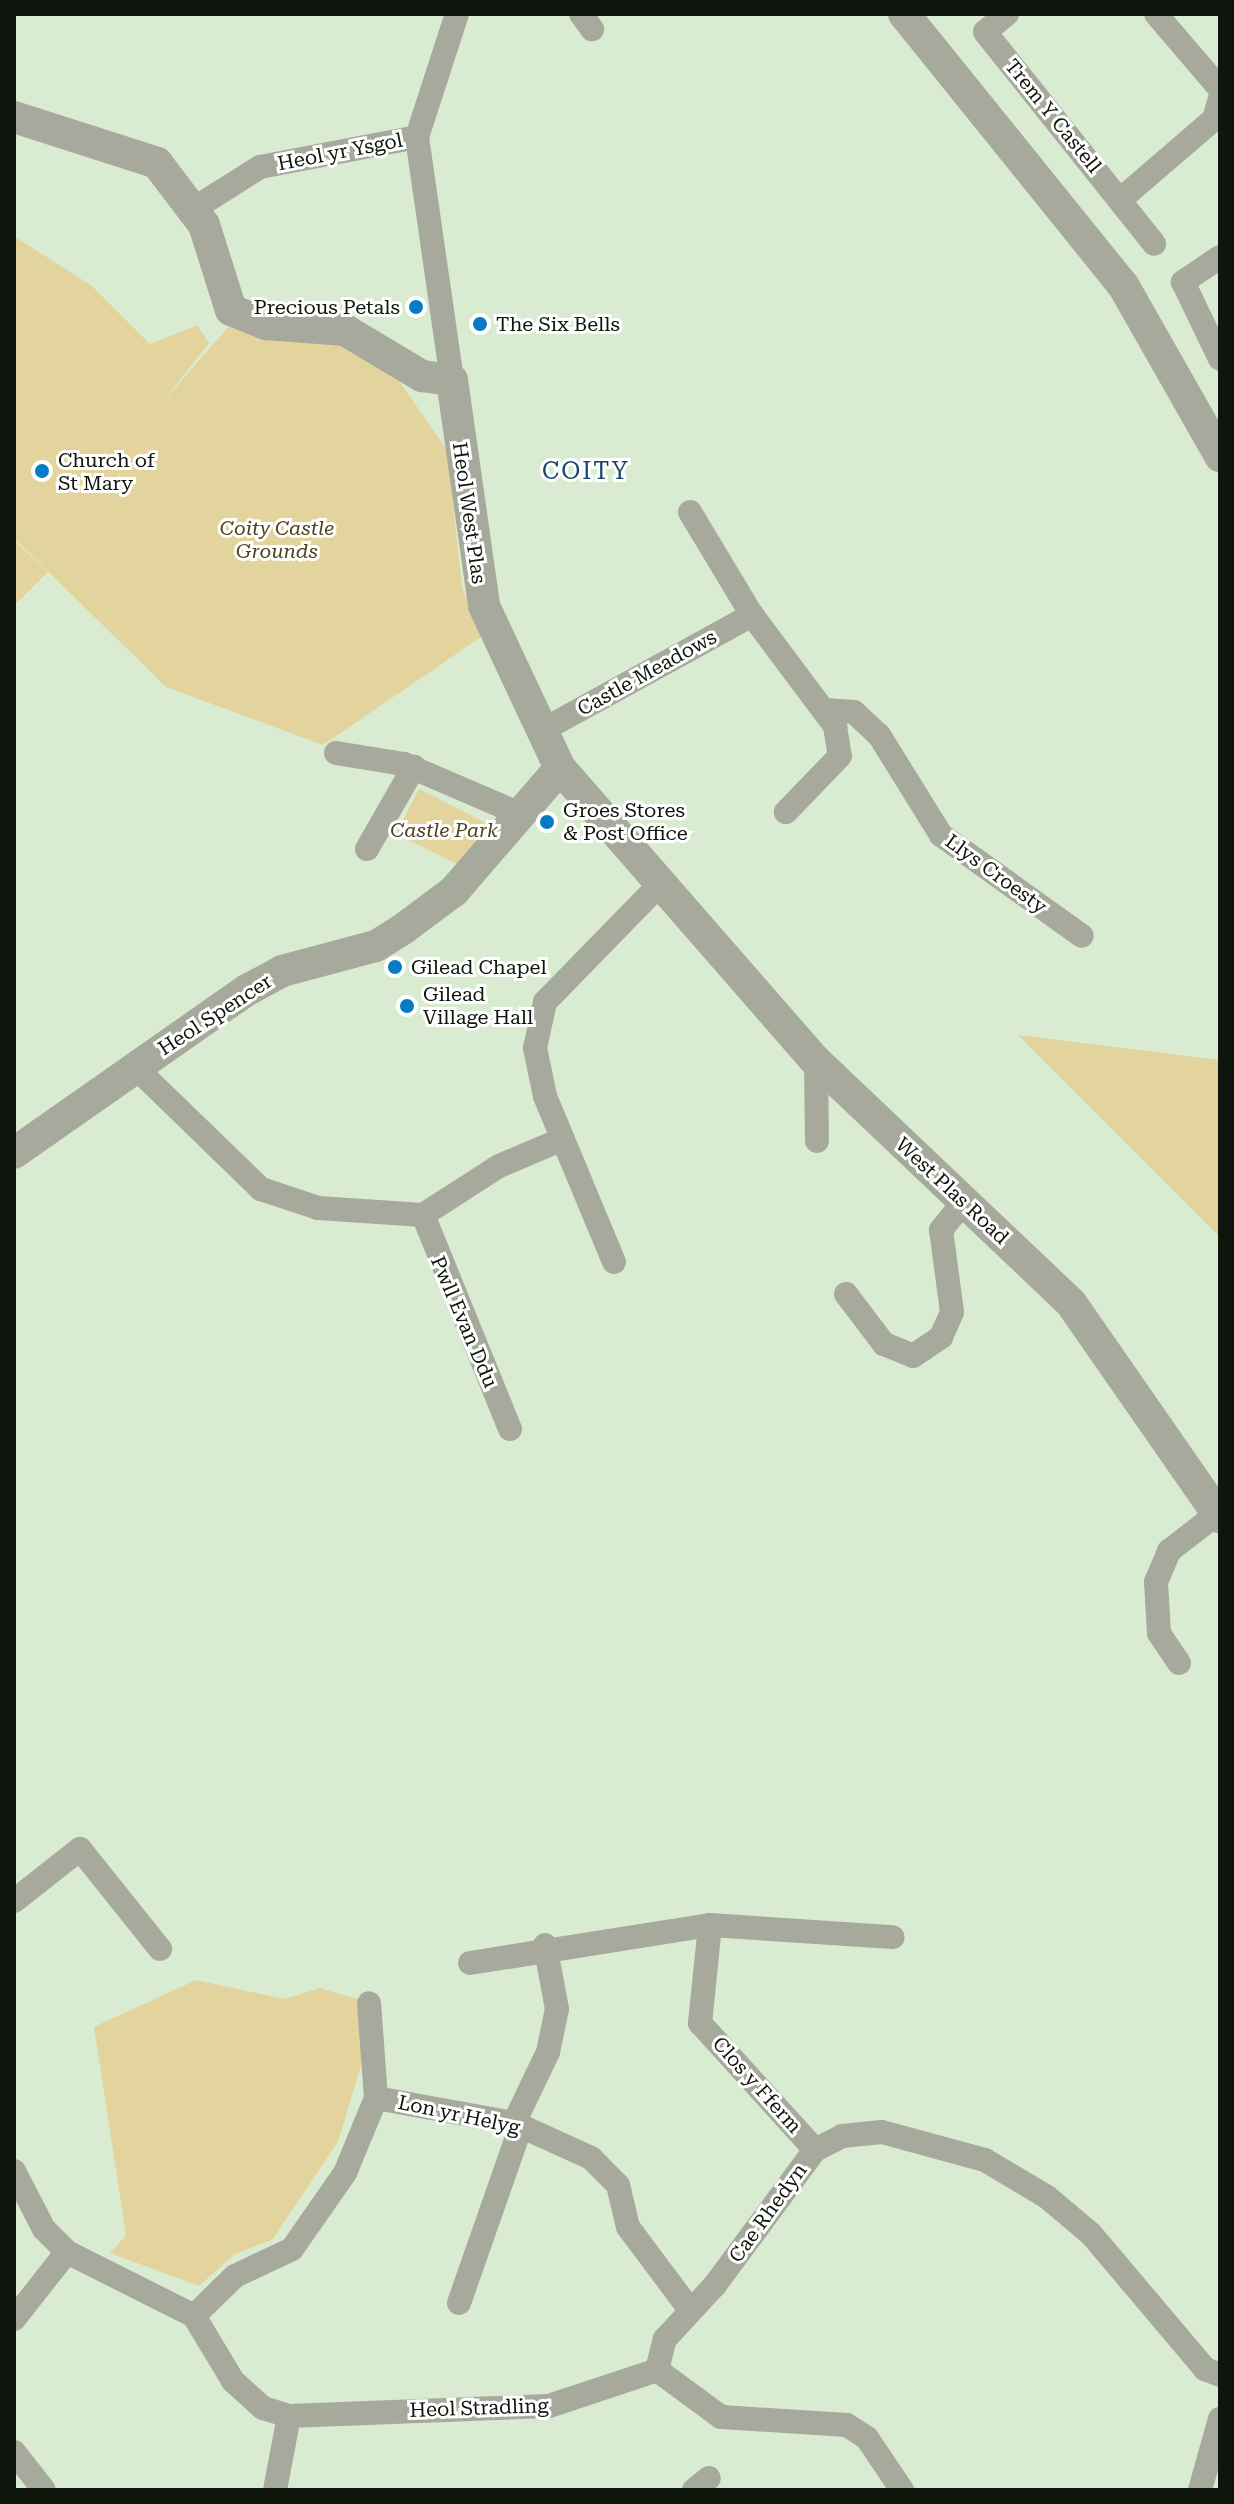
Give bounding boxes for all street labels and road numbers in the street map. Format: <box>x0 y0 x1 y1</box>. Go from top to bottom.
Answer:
street label: Trem Y Castell <box>1000 54 1106 178</box>
street label: Heol yr Ysgol <box>275 128 405 176</box>
street label: Heol West Plas <box>447 441 491 585</box>
street label: Castle Meadows <box>573 625 721 721</box>
street label: Llys Croesty <box>941 829 1051 919</box>
street label: Heol Spencer <box>154 969 276 1061</box>
street label: West Plas Road <box>890 1132 1014 1250</box>
street label: Pwll Evan Ddu <box>425 1253 503 1391</box>
street label: Clos y Fferm <box>707 2032 807 2138</box>
street label: Lon yr Helyg <box>396 2090 522 2140</box>
street label: Cae Rhedyn <box>724 2159 812 2267</box>
street label: Heol Stradling <box>409 2394 549 2422</box>

